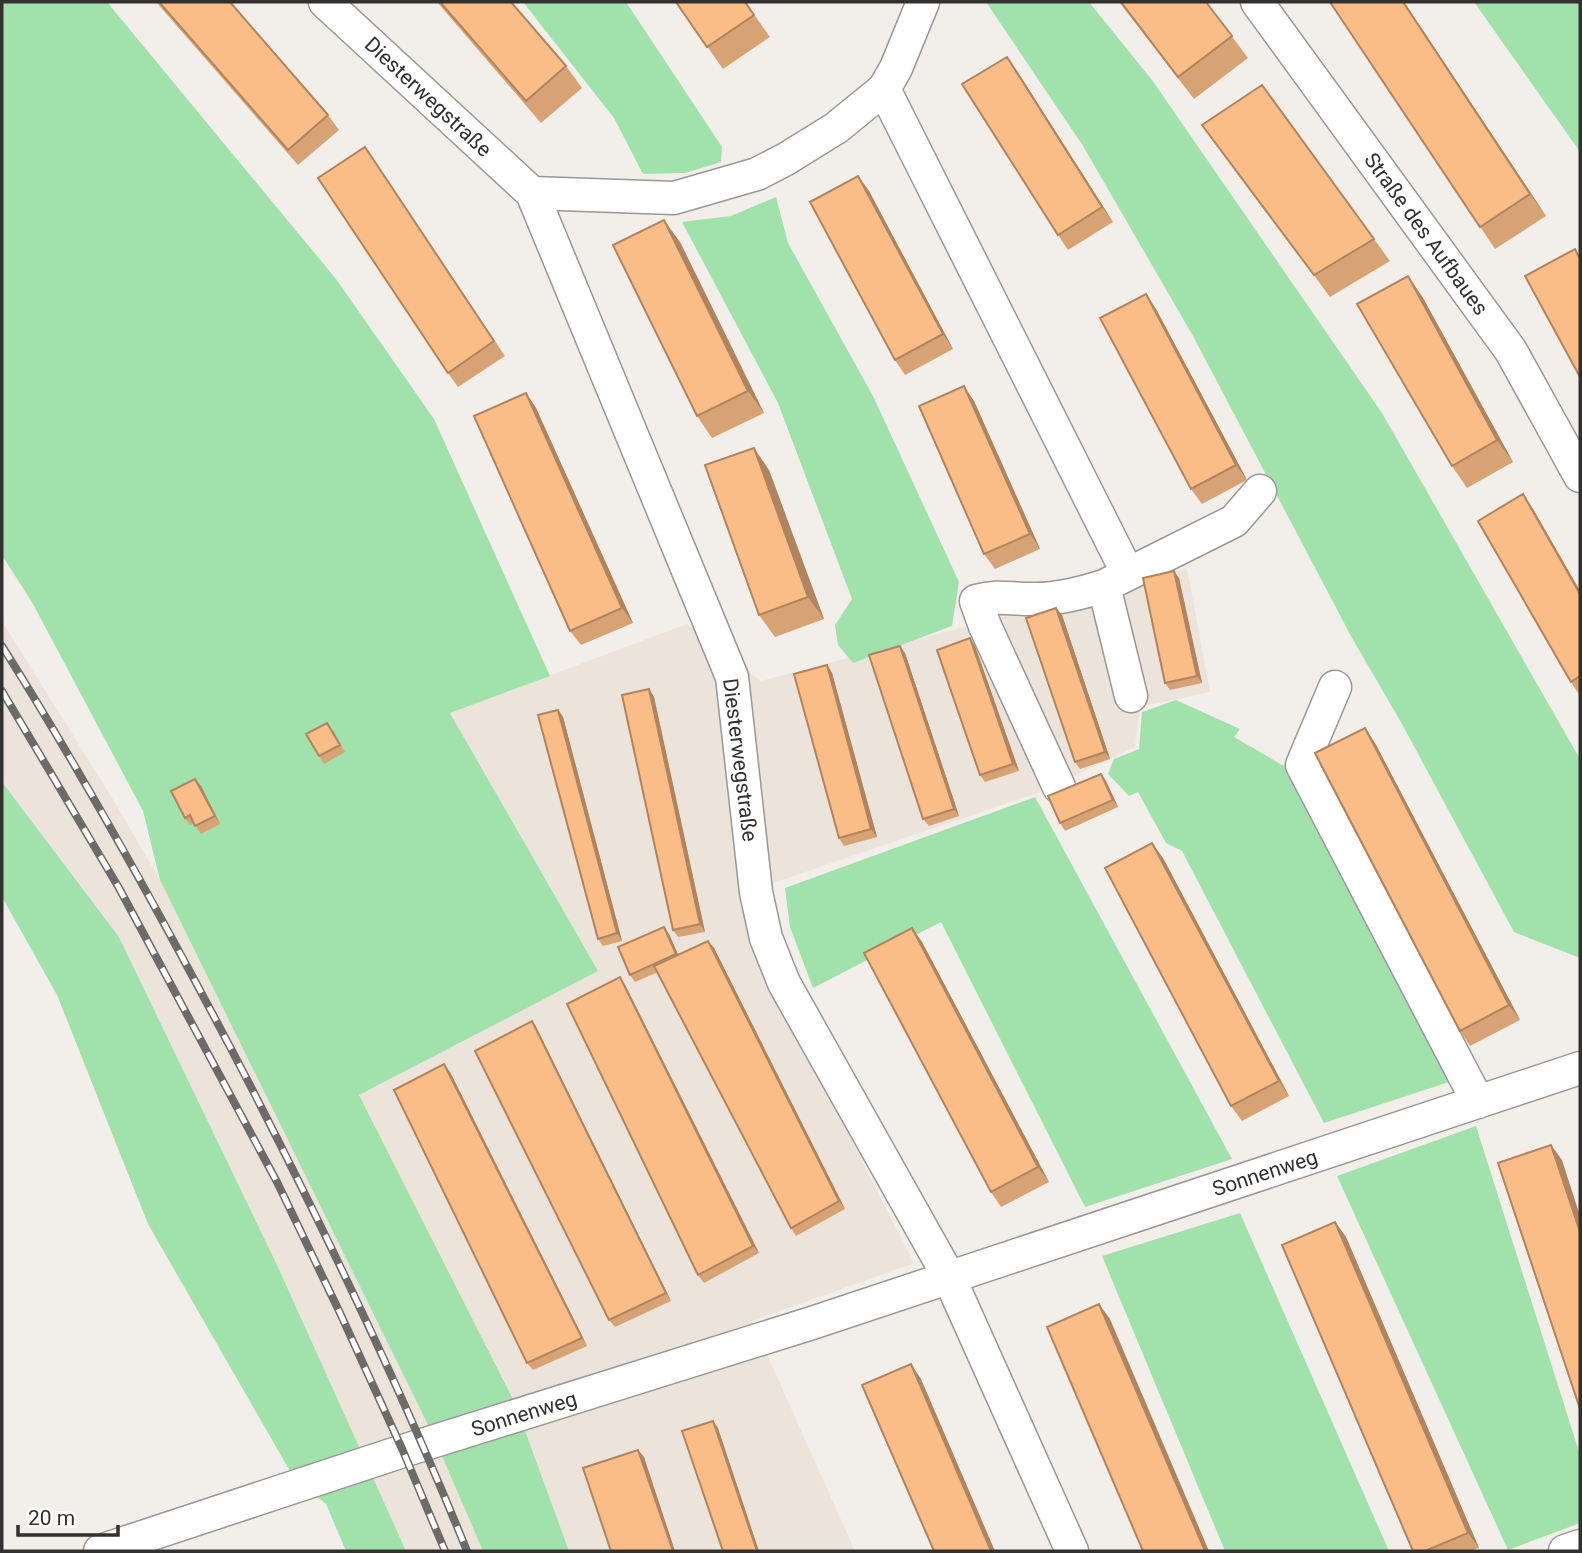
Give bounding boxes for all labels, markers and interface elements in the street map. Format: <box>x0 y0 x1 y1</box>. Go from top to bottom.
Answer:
street label: Diesterwegstraße <box>360 32 496 162</box>
street label: Straße des Aufbaues <box>1359 148 1493 320</box>
street label: Diesterwegstraße <box>718 677 762 843</box>
street label: Sonnenweg <box>1209 1145 1321 1201</box>
street label: Sonnenweg <box>468 1387 580 1441</box>
scale bar <box>18 1494 117 1538</box>
text: 20 m <box>28 1506 75 1530</box>

